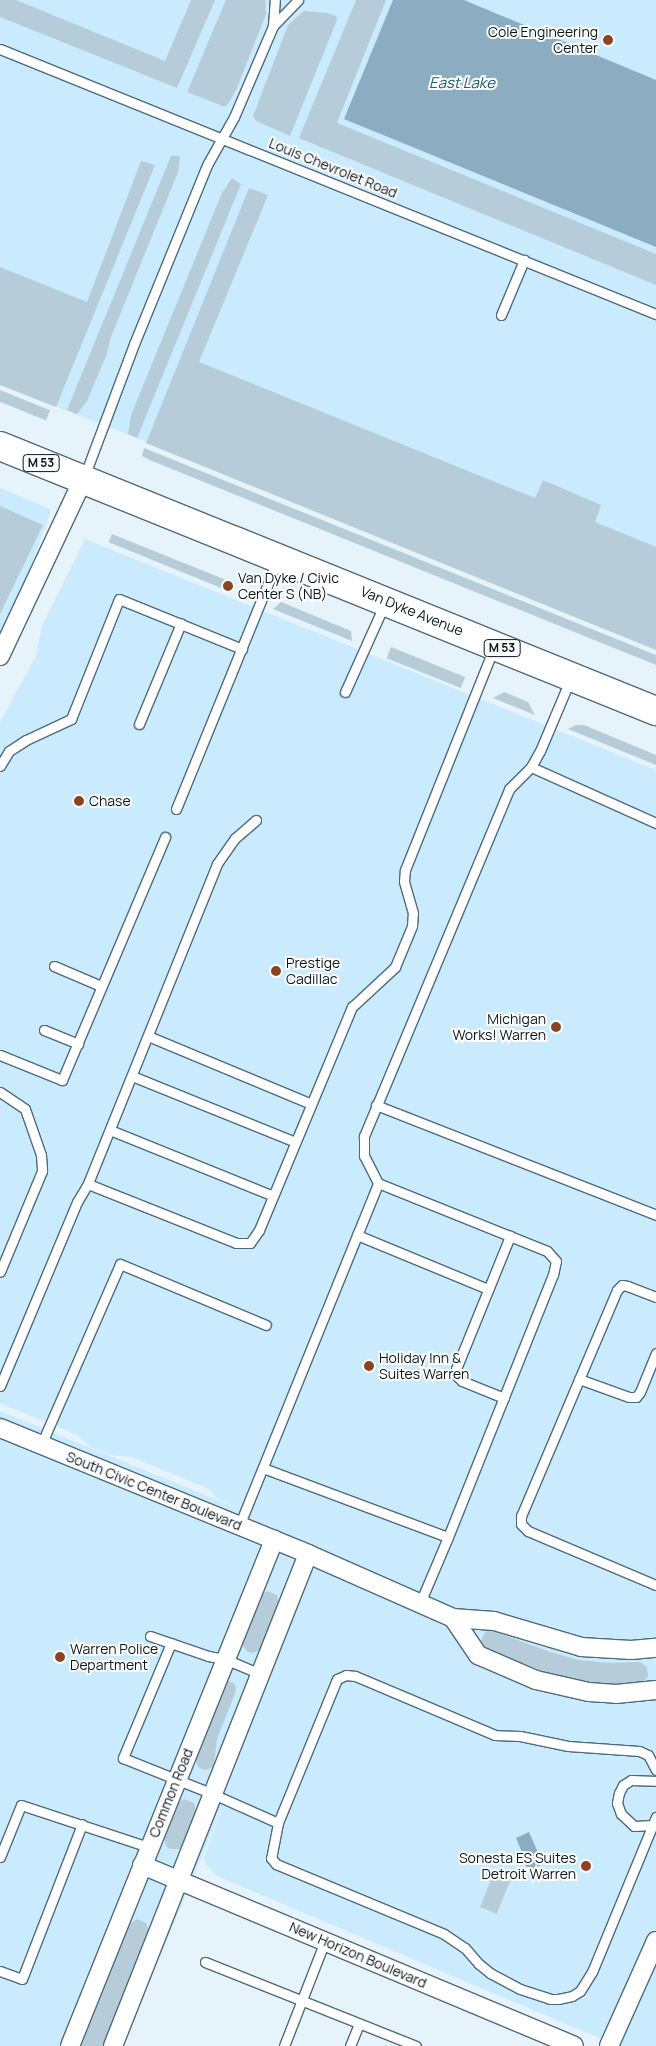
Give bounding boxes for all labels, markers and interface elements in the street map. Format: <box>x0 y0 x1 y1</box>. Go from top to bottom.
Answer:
place label: Cole Engineering Center <box>488 24 598 56</box>
marker: Cole Engineering Center <box>602 34 614 46</box>
water label: East Lake <box>429 74 495 92</box>
street label: Louis Chevrolet Road <box>266 135 400 201</box>
road number: M 53 <box>22 453 60 472</box>
place label: Van Dyke / Civic Center S (NB) <box>238 570 339 602</box>
marker: Van Dyke / Civic Center S (NB) <box>222 580 234 592</box>
street label: Van Dyke Avenue <box>358 583 466 639</box>
road number: M 53 <box>483 638 521 658</box>
place label: Chase <box>89 793 131 809</box>
marker: Chase <box>73 795 85 807</box>
place label: Prestige Cadillac <box>286 955 340 988</box>
marker: Prestige Cadillac <box>270 965 282 977</box>
place label: Michigan Works! Warren <box>453 1011 546 1044</box>
marker: Michigan Works! Warren <box>550 1021 562 1033</box>
place label: Holiday Inn & Suites Warren <box>379 1350 469 1382</box>
marker: Holiday Inn & Suites Warren <box>363 1360 375 1372</box>
street label: South Civic Center Boulevard <box>64 1448 244 1534</box>
place label: Warren Police Department <box>70 1641 158 1674</box>
marker: Warren Police Department <box>54 1651 66 1663</box>
street label: Common Road <box>145 1746 197 1840</box>
place label: Sonesta ES Suites Detroit Warren <box>459 1850 576 1882</box>
marker: Sonesta ES Suites Detroit Warren <box>580 1860 592 1872</box>
street label: New Horizon Boulevard <box>287 1918 429 1992</box>

